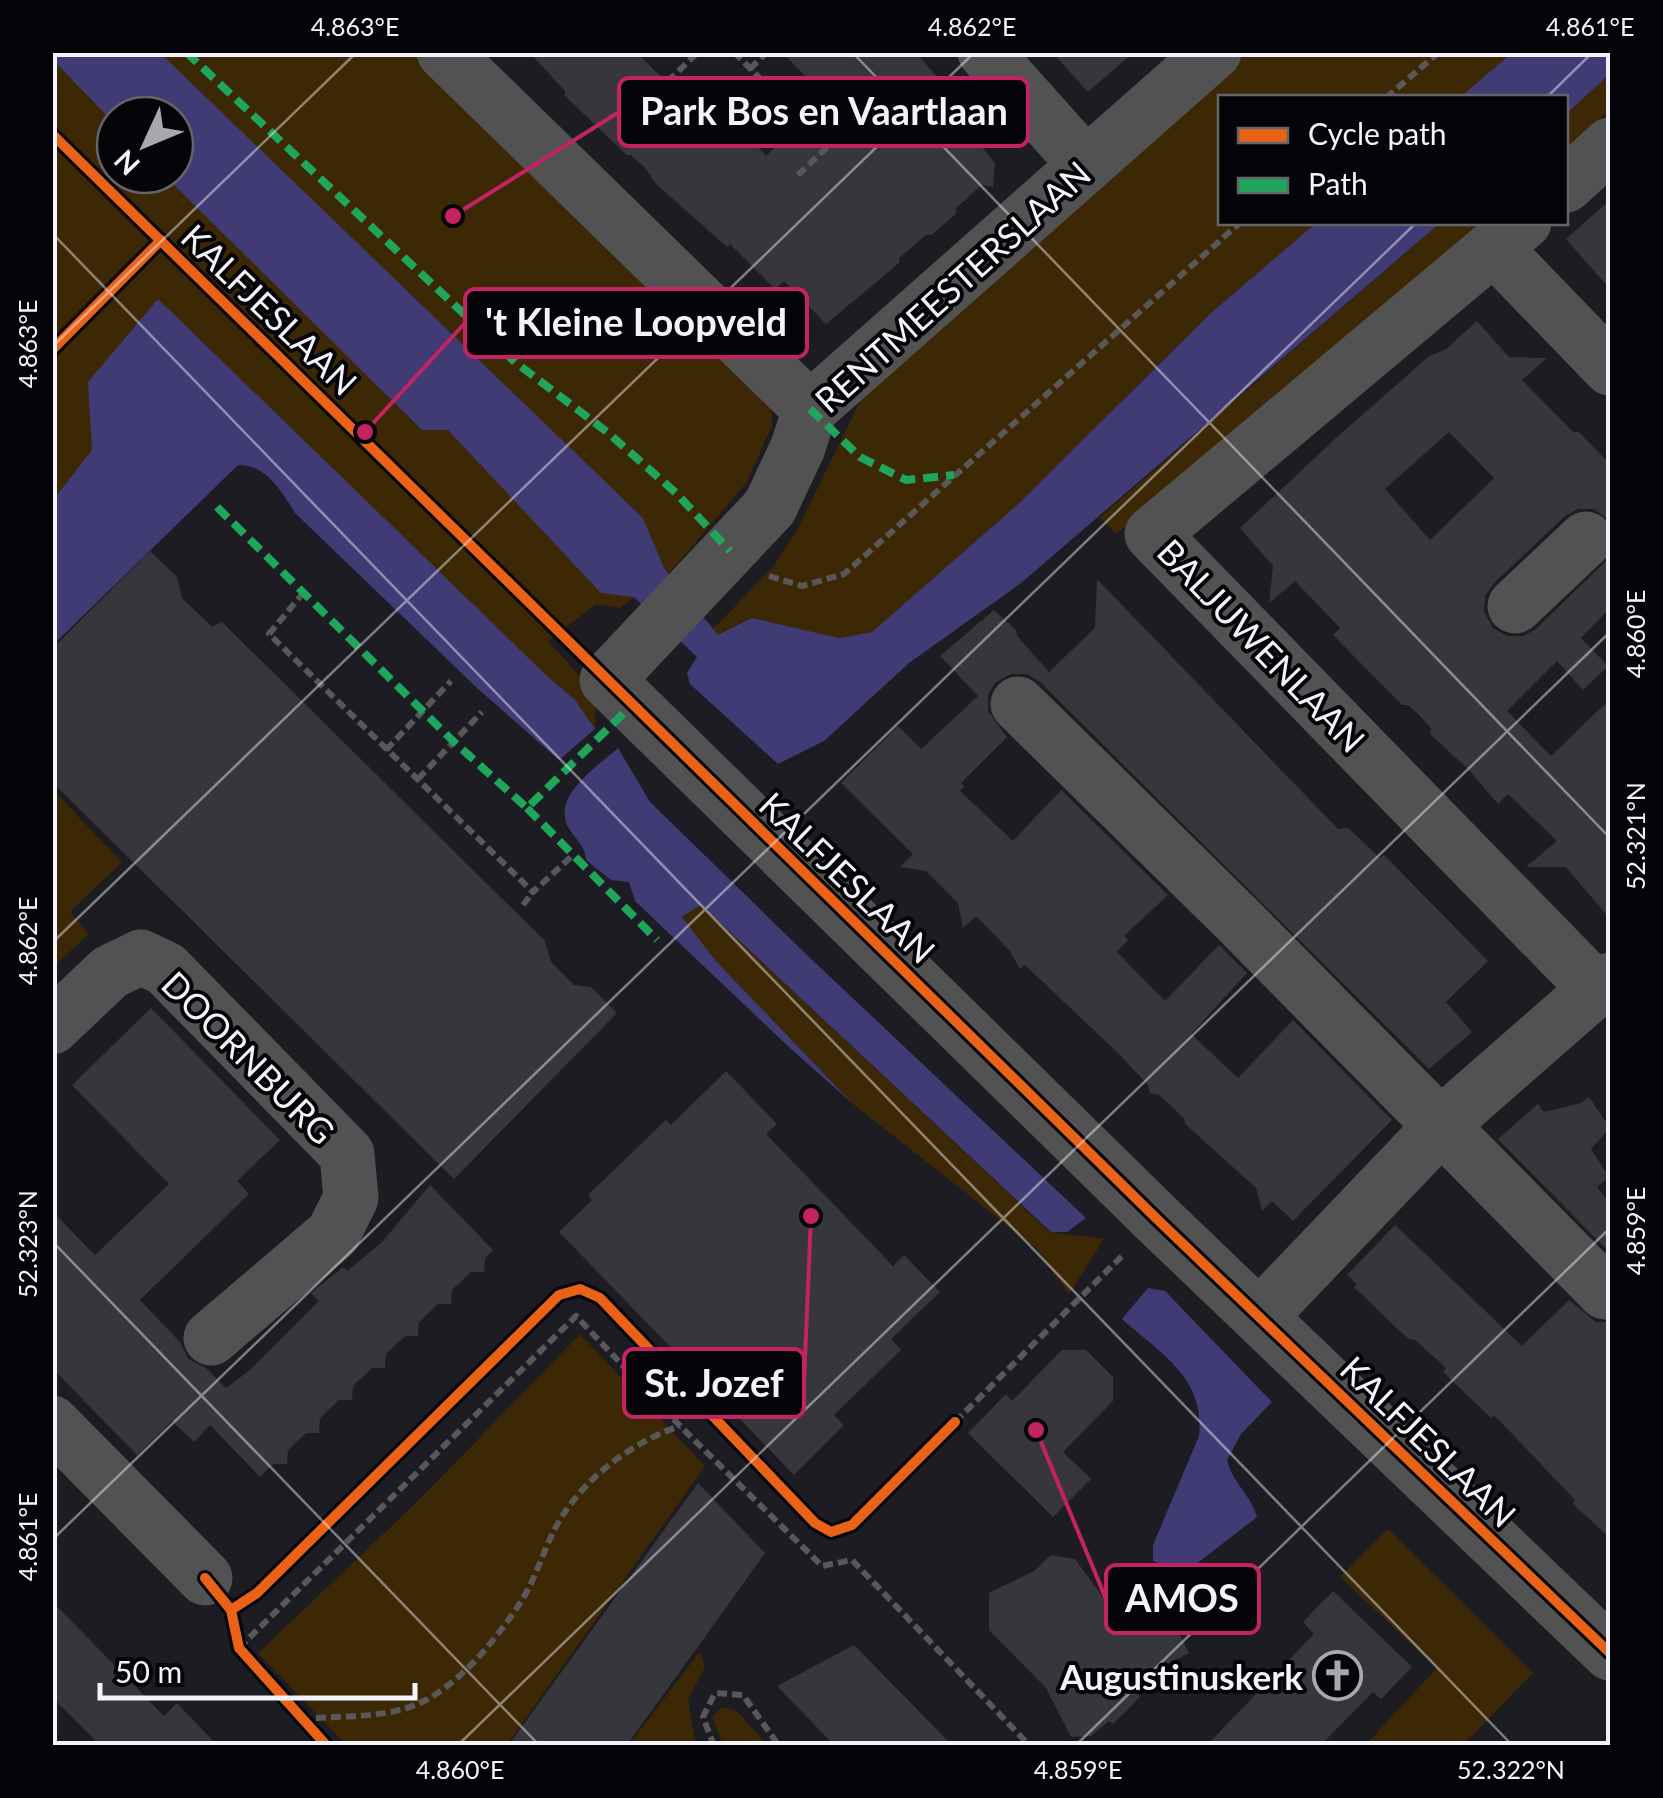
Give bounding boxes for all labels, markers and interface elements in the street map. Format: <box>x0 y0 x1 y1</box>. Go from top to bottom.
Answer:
text: 4.863°E <box>311 11 399 41</box>
text: 4.862°E <box>928 11 1016 41</box>
text: 4.861°E <box>1546 11 1634 41</box>
callout: Park Bos en Vaartlaan <box>619 78 1028 146</box>
text: Park Bos en Vaartlaan <box>640 87 1008 133</box>
north arrow <box>95 95 195 195</box>
legend <box>1218 95 1568 225</box>
text: Cycle path <box>1308 115 1447 151</box>
text: N <box>107 143 146 183</box>
street label: RENTMEESTERSLAAN <box>806 152 1098 420</box>
text: Path <box>1308 165 1368 201</box>
street label: KALFJESLAAN <box>174 215 366 403</box>
callout: 't Kleine Loopveld <box>465 289 807 357</box>
text: 't Kleine Loopveld <box>485 298 787 344</box>
text: 4.863°E <box>12 300 42 388</box>
street label: BALJUWENLAAN <box>1150 530 1374 760</box>
text: 4.860°E <box>1620 590 1650 678</box>
text: 52.321°N <box>1620 782 1650 890</box>
street label: KALFJESLAAN <box>752 783 944 971</box>
text: 4.862°E <box>12 897 42 985</box>
street label: DOORNBURG <box>154 962 344 1152</box>
text: 4.859°E <box>1620 1187 1650 1275</box>
text: 52.323°N <box>12 1190 42 1298</box>
street label: KALFJESLAAN <box>1333 1347 1525 1535</box>
callout: St. Jozef <box>624 1349 804 1417</box>
text: St. Jozef <box>644 1359 784 1405</box>
text: 4.861°E <box>12 1493 42 1581</box>
callout: AMOS <box>1106 1565 1259 1633</box>
text: AMOS <box>1124 1574 1239 1620</box>
scale bar <box>100 1638 415 1700</box>
church icon: Augustinuskerk <box>1312 1650 1364 1702</box>
text: 50 m <box>115 1653 182 1689</box>
place label: Augustinuskerk <box>1059 1655 1303 1697</box>
text: 4.860°E <box>416 1754 504 1784</box>
text: 4.859°E <box>1034 1754 1122 1784</box>
text: 52.322°N <box>1457 1754 1565 1784</box>

